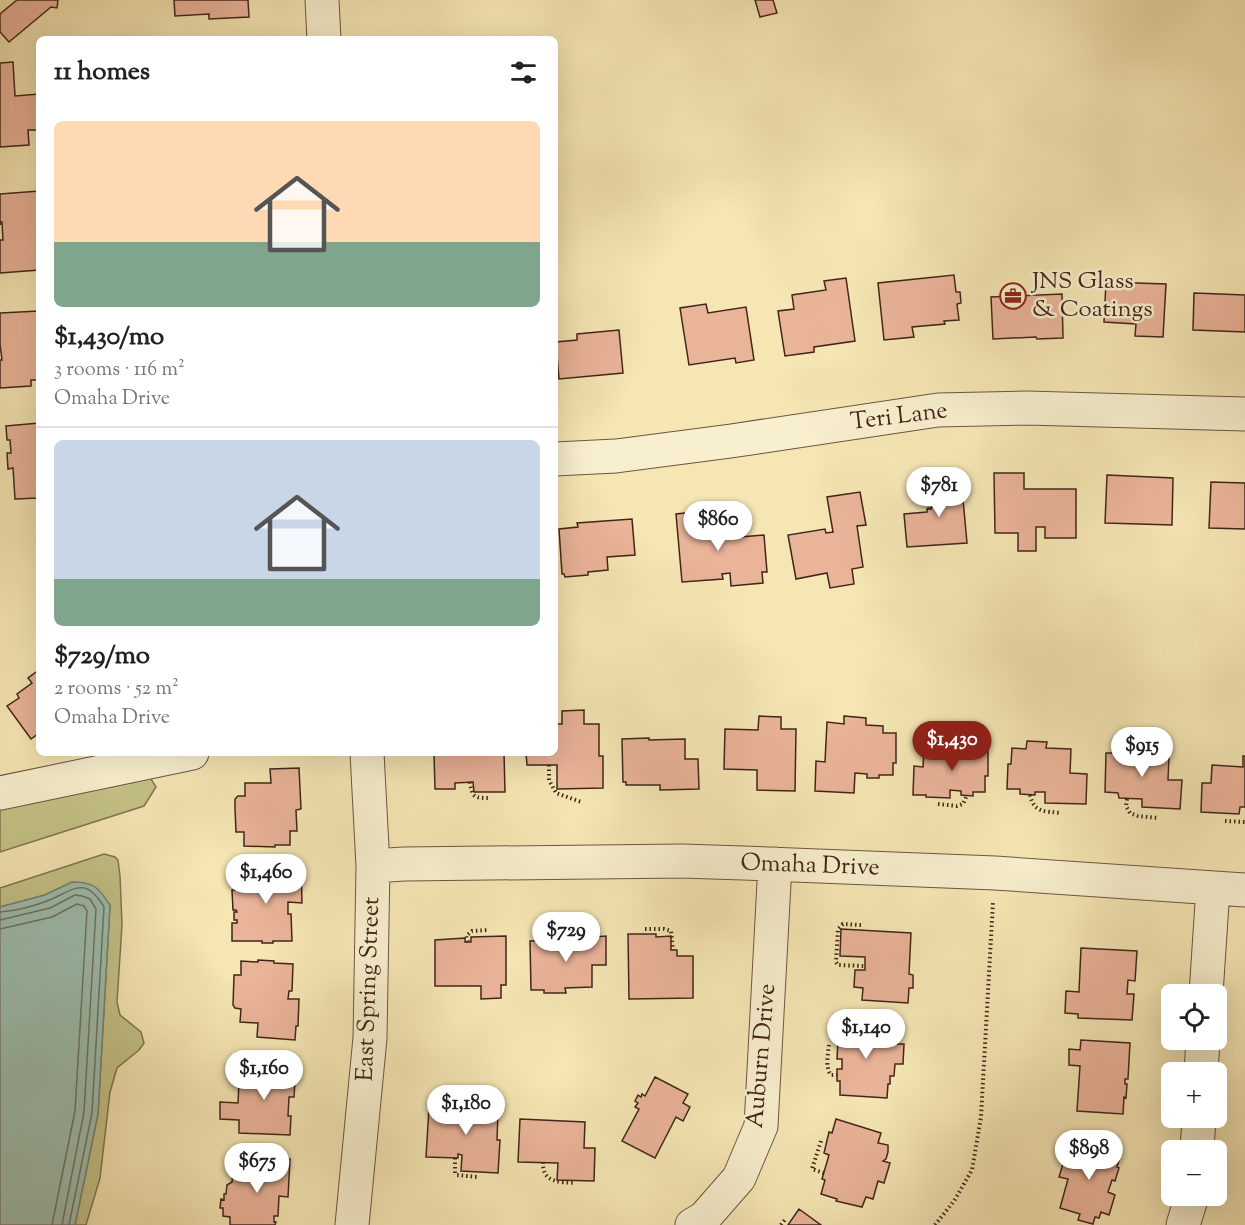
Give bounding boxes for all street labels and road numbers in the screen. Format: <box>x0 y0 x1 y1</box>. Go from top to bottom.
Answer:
street label: Teri Lane <box>849 394 949 440</box>
street label: Omaha Drive <box>740 847 880 885</box>
street label: East Spring Street <box>349 896 389 1082</box>
street label: Auburn Drive <box>739 982 785 1130</box>

